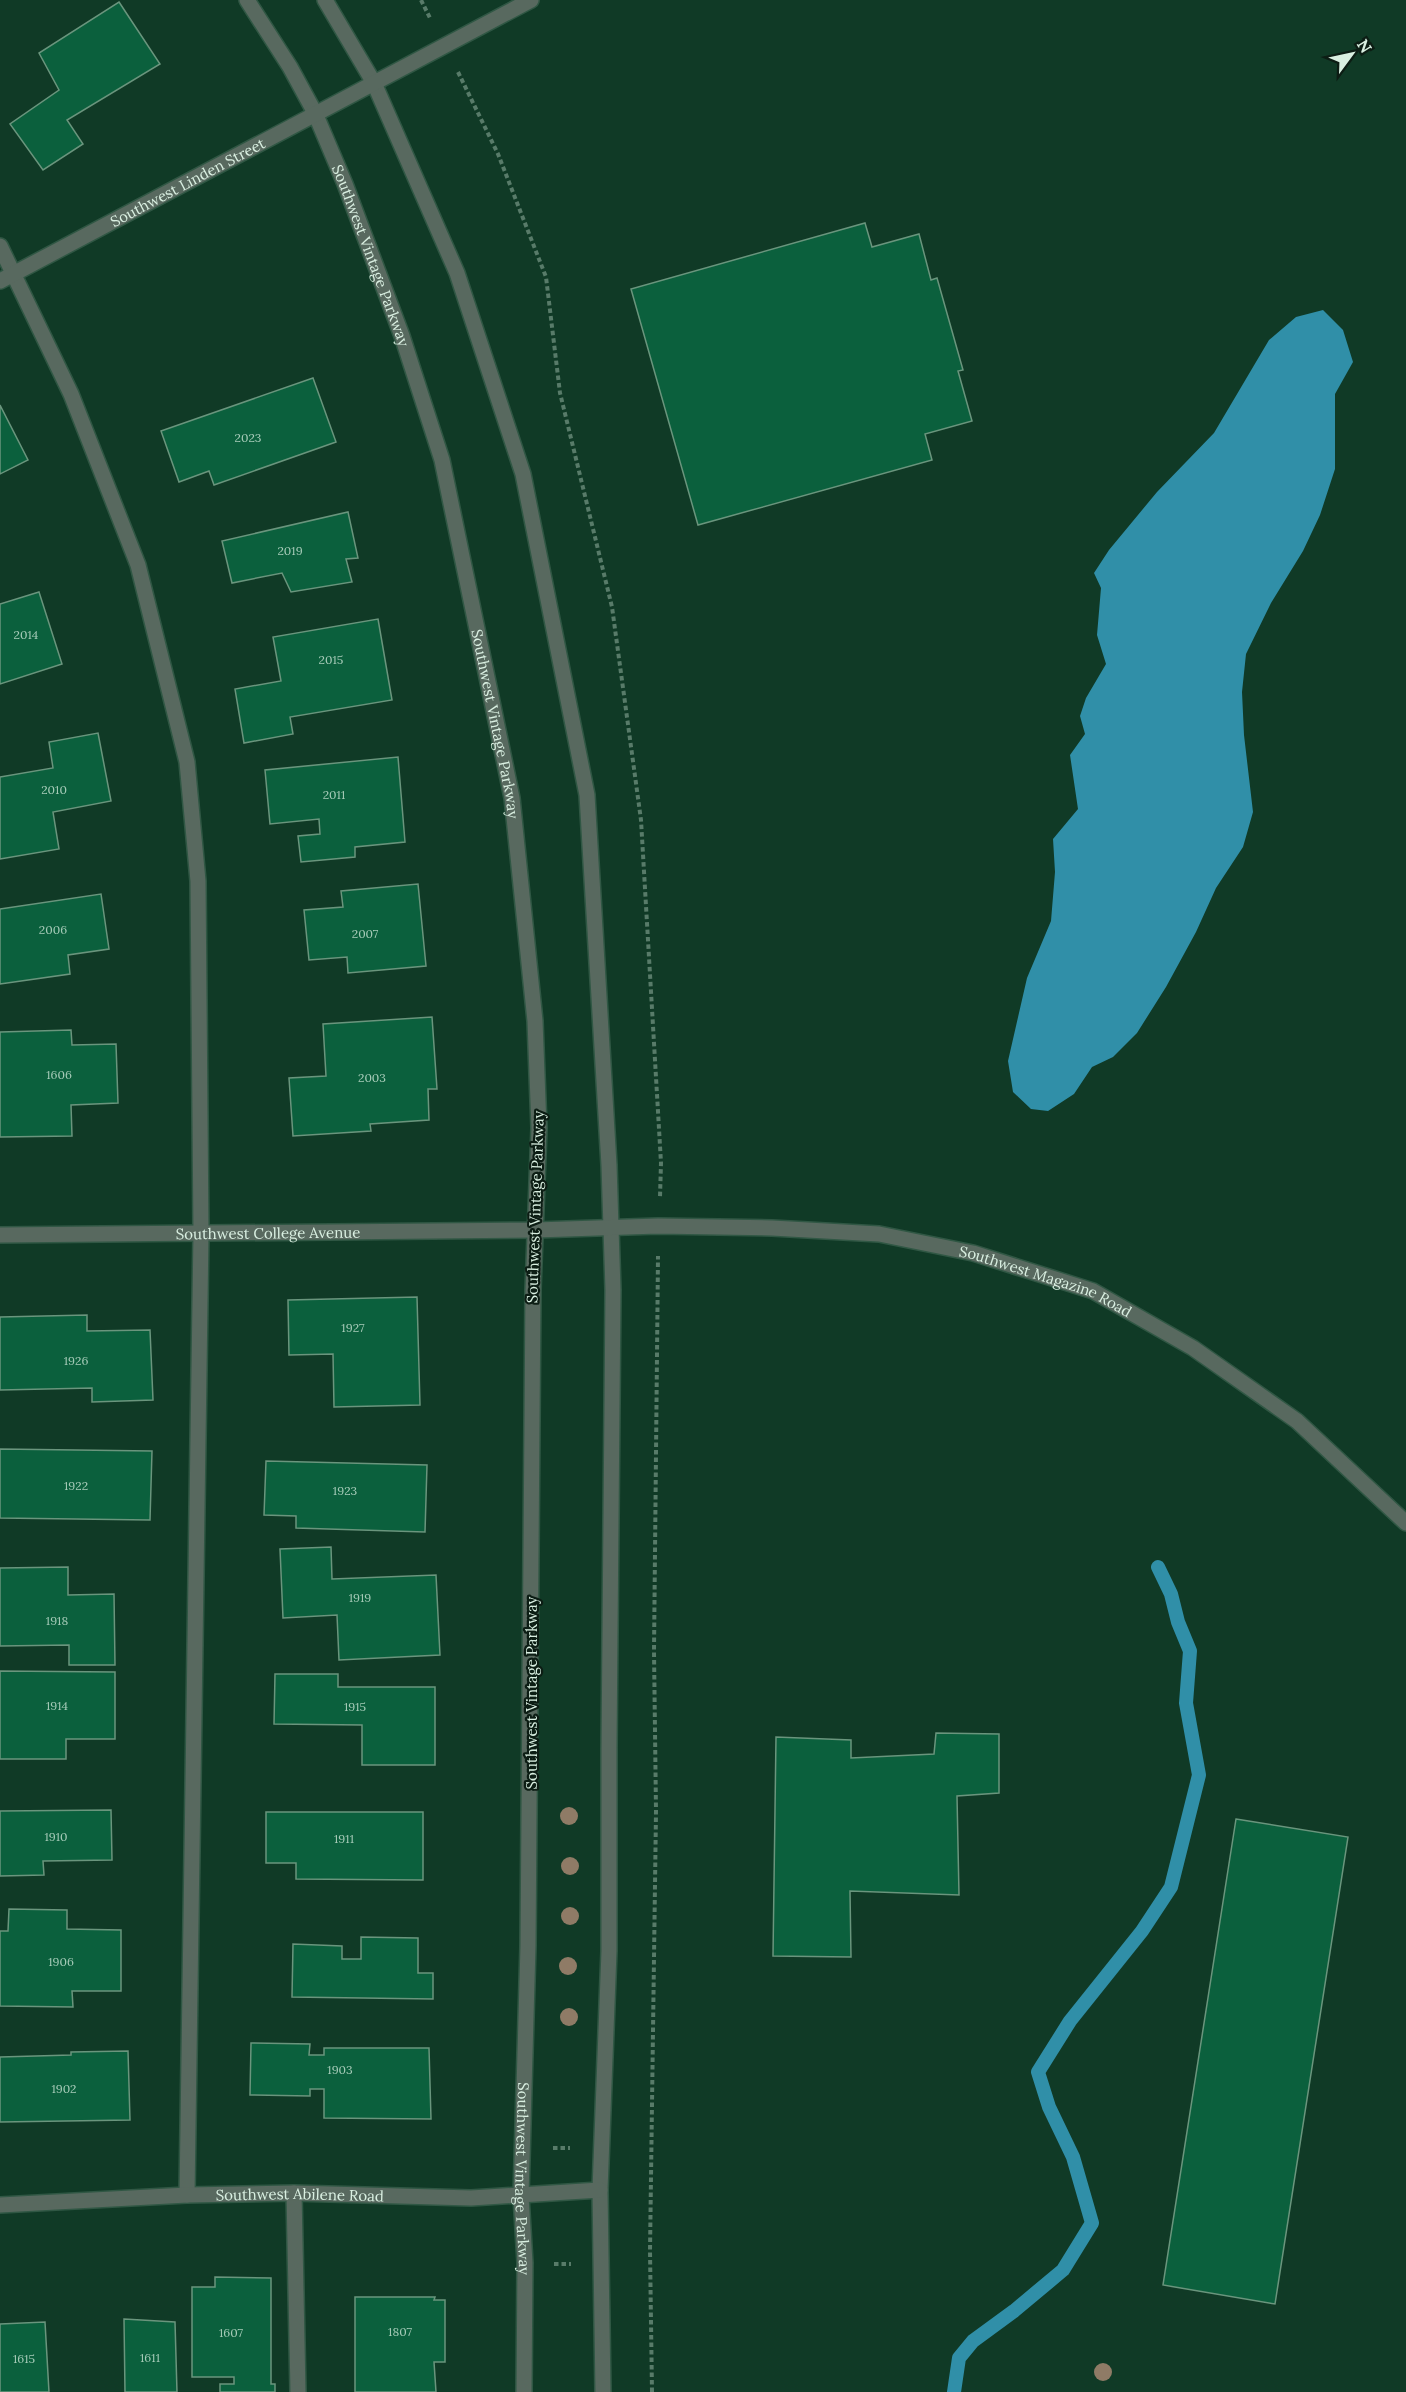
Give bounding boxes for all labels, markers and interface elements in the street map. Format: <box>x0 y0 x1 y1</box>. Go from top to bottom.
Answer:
north arrow <box>1322 24 1382 84</box>
text: N <box>1353 35 1376 56</box>
street label: Southwest Linden Street <box>107 133 268 231</box>
street label: Southwest Vintage Parkway <box>328 161 414 349</box>
house number: 2023 <box>235 430 262 445</box>
house number: 2019 <box>277 543 303 558</box>
house number: 2014 <box>14 627 39 642</box>
street label: Southwest Vintage Parkway <box>468 627 524 820</box>
house number: 2015 <box>319 652 343 667</box>
house number: 2010 <box>41 782 67 797</box>
house number: 2011 <box>323 787 345 802</box>
house number: 2006 <box>39 922 67 937</box>
house number: 2007 <box>352 926 379 941</box>
house number: 1606 <box>46 1067 72 1082</box>
house number: 2003 <box>358 1070 386 1085</box>
street label: Southwest Vintage Parkway <box>522 1110 548 1304</box>
street label: Southwest College Avenue <box>176 1222 360 1243</box>
street label: Southwest Magazine Road <box>958 1241 1136 1321</box>
house number: 1927 <box>341 1320 365 1335</box>
house number: 1926 <box>64 1353 88 1368</box>
house number: 1922 <box>64 1478 88 1493</box>
house number: 1923 <box>333 1483 357 1498</box>
house number: 1919 <box>349 1590 371 1605</box>
street label: Southwest Vintage Parkway <box>522 1597 541 1789</box>
house number: 1918 <box>46 1613 68 1628</box>
house number: 1914 <box>46 1698 69 1713</box>
house number: 1915 <box>344 1699 366 1714</box>
house number: 1910 <box>44 1829 68 1844</box>
house number: 1911 <box>334 1831 354 1846</box>
house number: 1906 <box>48 1954 74 1969</box>
house number: 1903 <box>327 2062 353 2077</box>
house number: 1902 <box>51 2081 77 2096</box>
street label: Southwest Vintage Parkway <box>511 2082 535 2275</box>
street label: Southwest Abilene Road <box>215 2183 384 2205</box>
house number: 1807 <box>388 2324 412 2339</box>
house number: 1607 <box>219 2325 243 2340</box>
house number: 1611 <box>140 2350 160 2365</box>
house number: 1615 <box>13 2351 35 2366</box>

